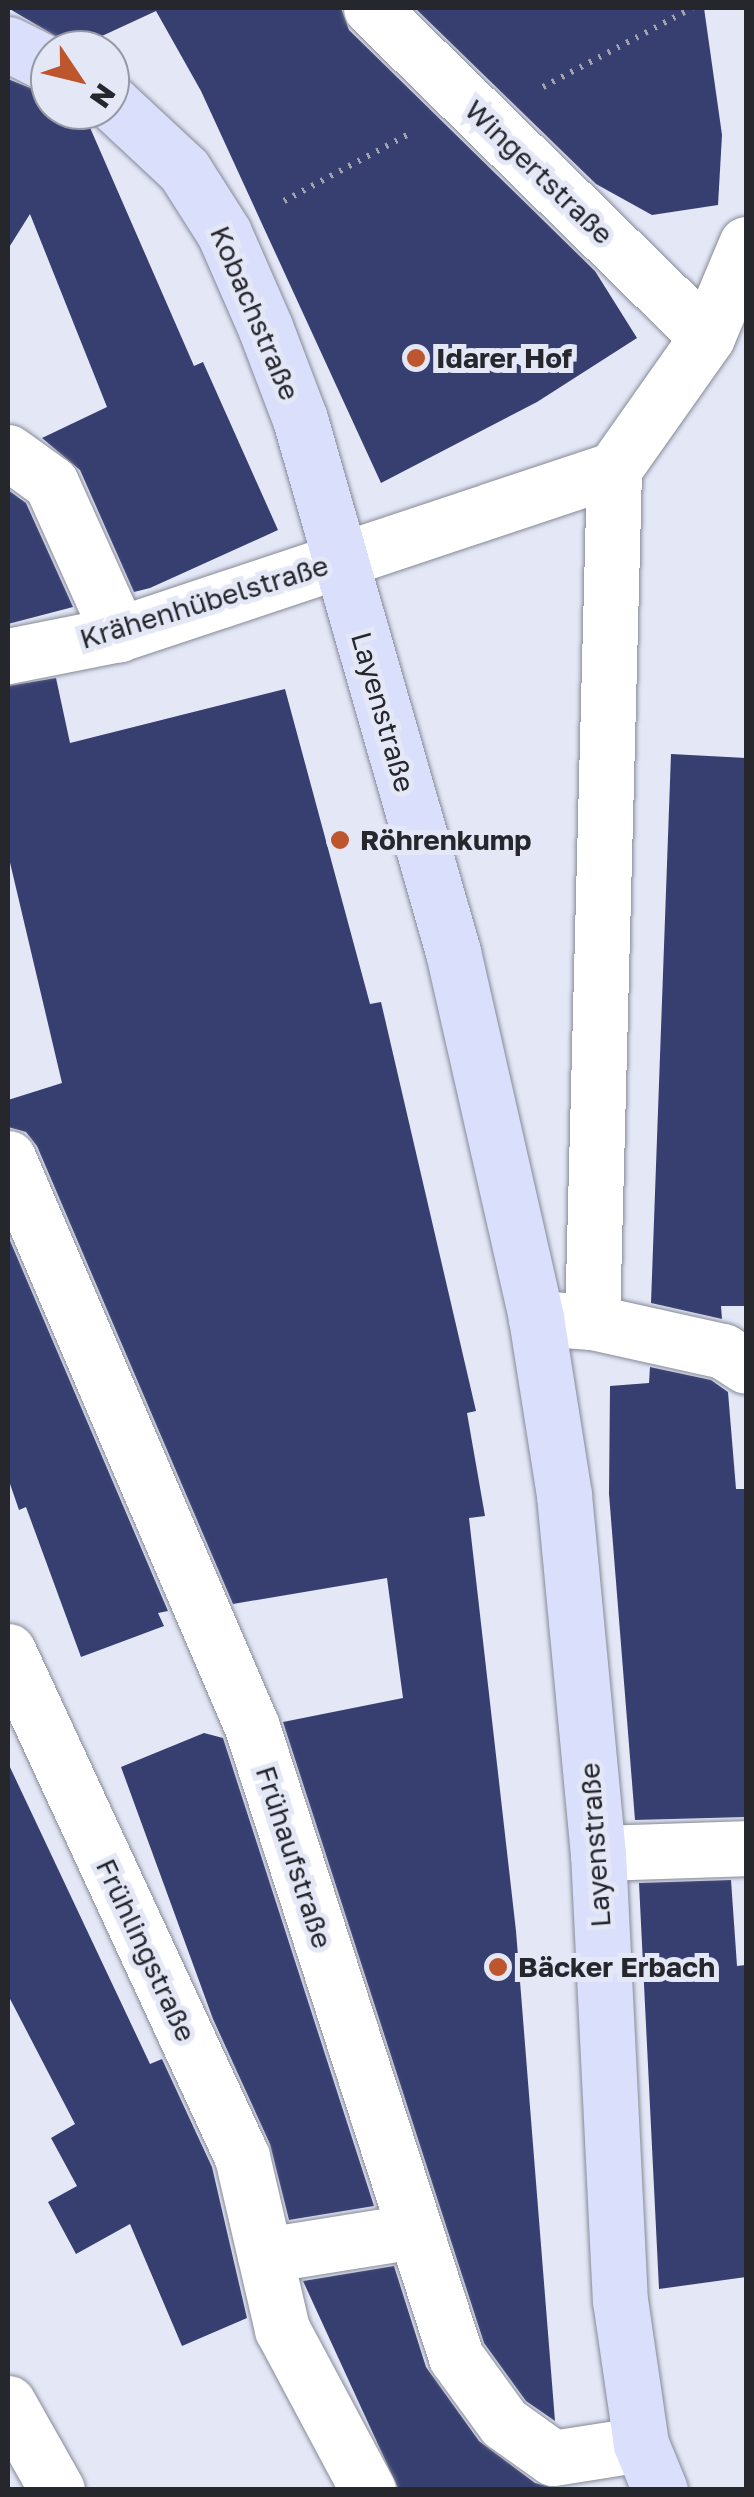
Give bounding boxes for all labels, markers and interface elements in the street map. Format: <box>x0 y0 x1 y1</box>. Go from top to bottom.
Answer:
north arrow <box>30 30 130 130</box>
text: N <box>84 78 123 115</box>
street label: Wingertstraße <box>458 93 620 251</box>
street label: Kobachstraße <box>203 221 307 405</box>
place label: Idarer Hof <box>436 341 572 375</box>
marker: Idarer Hof <box>405 347 427 369</box>
street label: Krähenhübelstraße <box>76 548 332 656</box>
street label: Layenstraße <box>344 628 422 796</box>
place label: Röhrenkump <box>360 823 531 857</box>
marker: Röhrenkump <box>329 829 351 851</box>
street label: Layenstraße <box>572 1761 618 1929</box>
street label: Frühaufstraße <box>249 1762 339 1952</box>
street label: Frühlingstraße <box>89 1853 203 2047</box>
place label: Bäcker Erbach <box>518 1950 715 1984</box>
marker: Bäcker Erbach <box>487 1956 509 1978</box>

